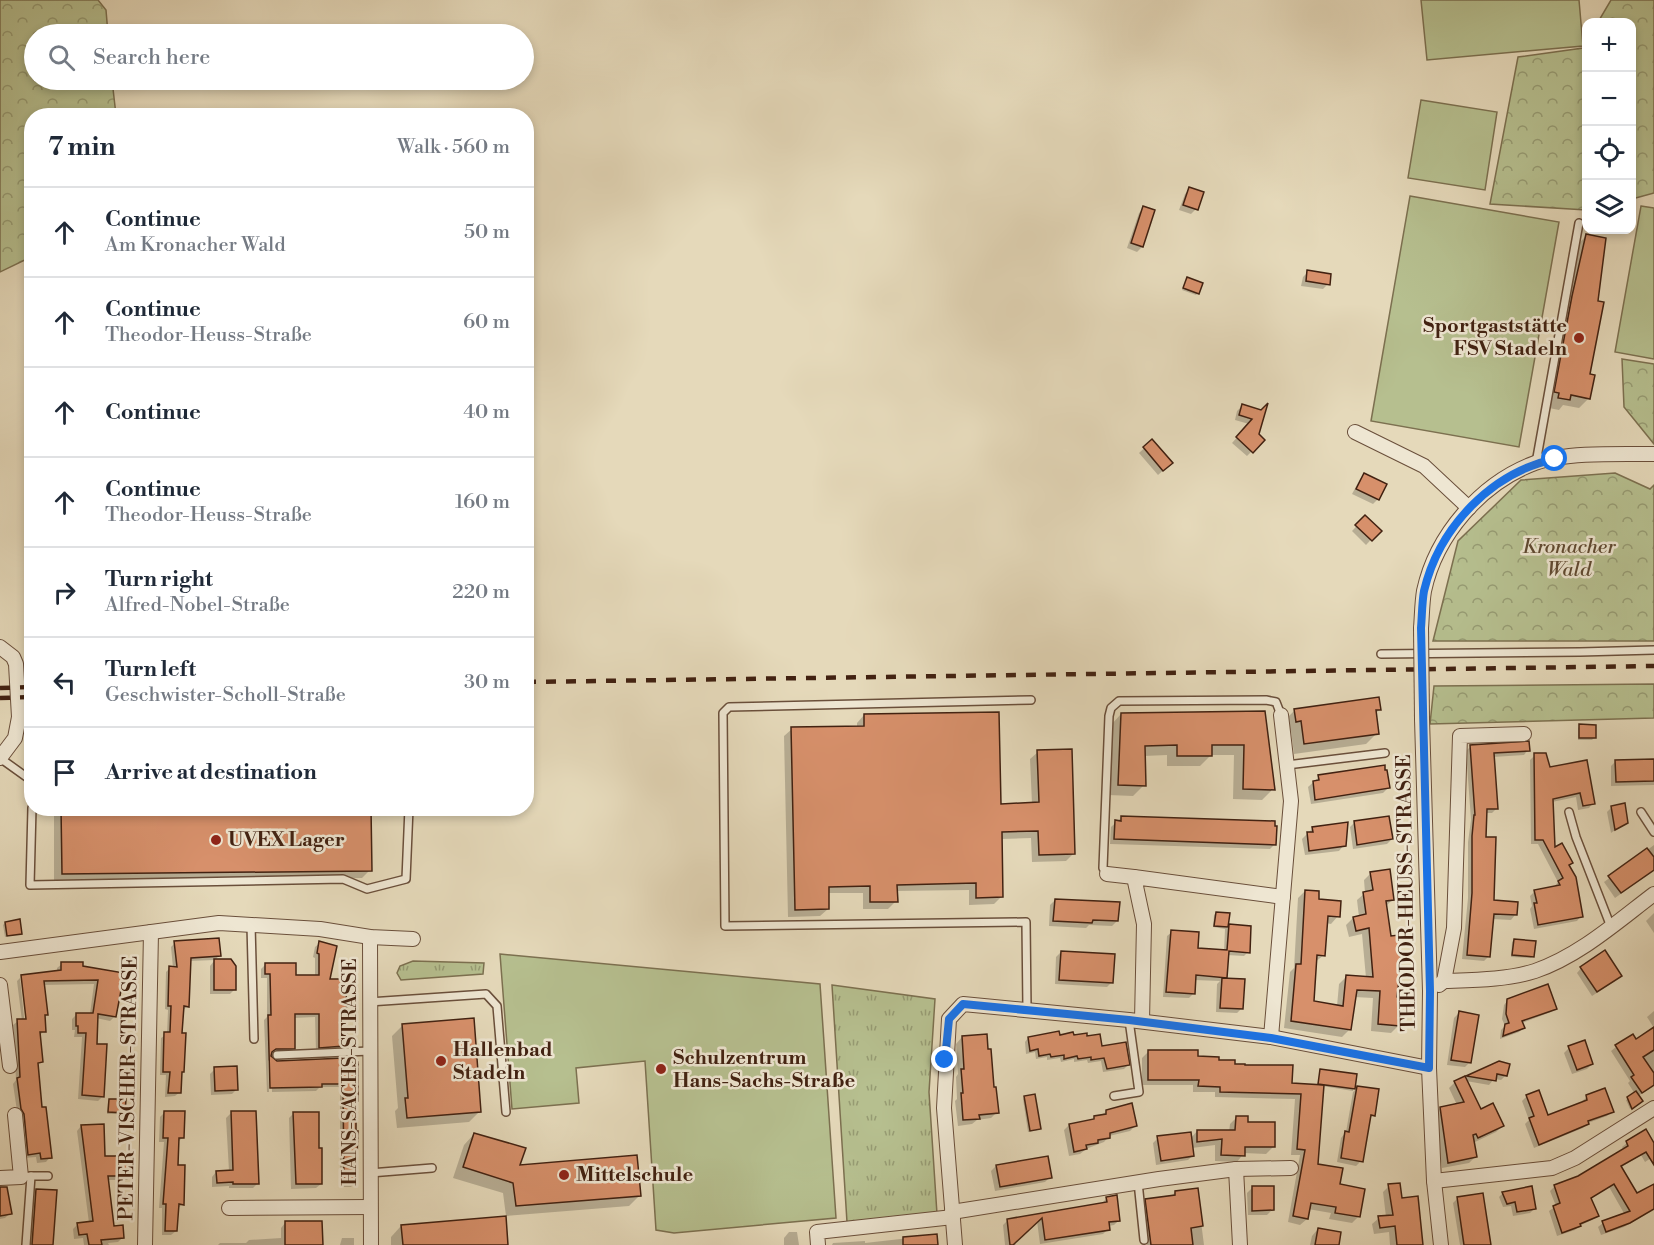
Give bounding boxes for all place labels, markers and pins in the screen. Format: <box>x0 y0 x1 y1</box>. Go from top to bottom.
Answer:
place label: Sportgaststätte FSV Stadeln <box>1423 314 1568 362</box>
marker: Sportgaststätte FSV Stadeln <box>1572 331 1586 345</box>
place label: UVEX Lager <box>228 828 345 853</box>
marker: UVEX Lager <box>209 833 223 847</box>
place label: Hallenbad Stadeln <box>453 1038 553 1086</box>
place label: Schulzentrum Hans-Sachs-Straße <box>673 1046 856 1094</box>
marker: Hallenbad Stadeln <box>434 1054 448 1068</box>
marker: Schulzentrum Hans-Sachs-Straße <box>654 1062 668 1076</box>
place label: Mittelschule <box>576 1163 693 1188</box>
marker: Mittelschule <box>557 1168 571 1182</box>

